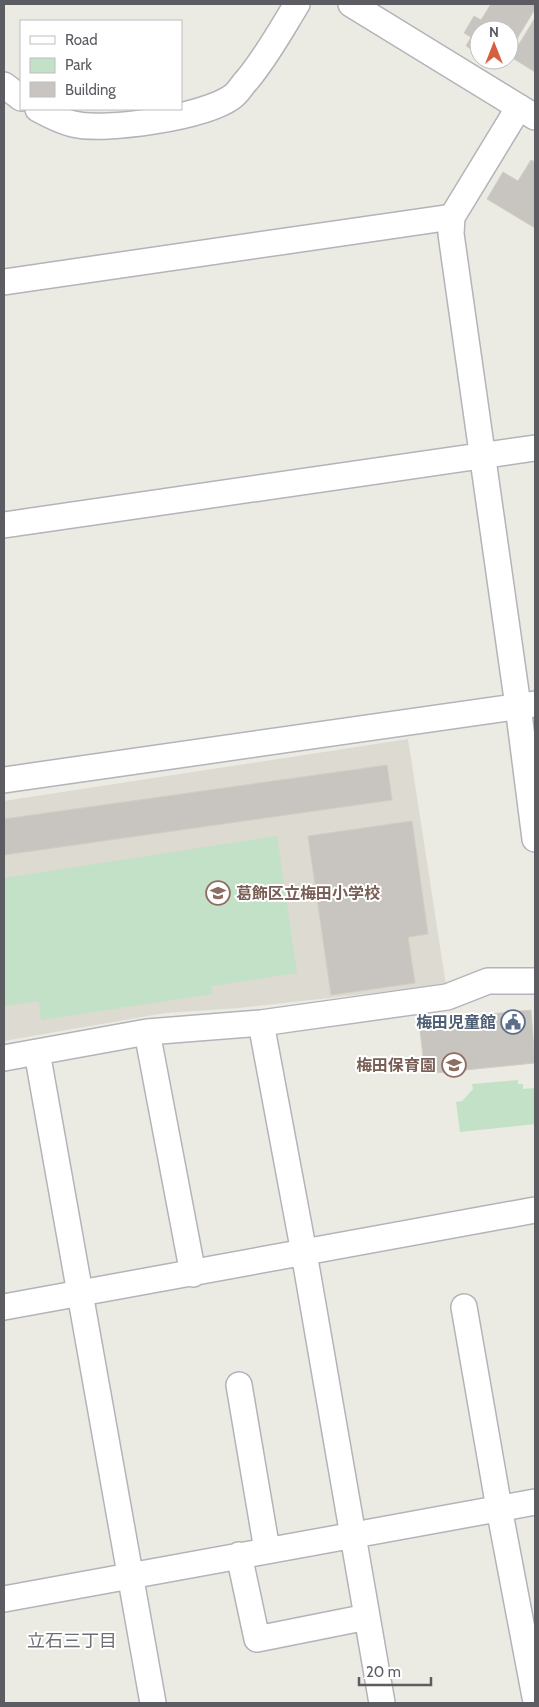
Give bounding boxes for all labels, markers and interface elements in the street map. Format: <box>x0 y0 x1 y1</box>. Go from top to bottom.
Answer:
legend <box>20 20 182 110</box>
north arrow <box>469 20 519 70</box>
text: N <box>489 23 499 41</box>
text: Road <box>65 31 98 49</box>
text: Park <box>65 56 92 74</box>
text: Building <box>65 81 116 99</box>
school or university icon: 葛飾区立梅田小学校 <box>205 880 231 906</box>
place label: 葛飾区立梅田小学校 <box>236 884 380 903</box>
public building icon: 梅田児童館 <box>500 1009 526 1035</box>
place label: 梅田児童館 <box>416 1013 496 1032</box>
school or university icon: 梅田保育園 <box>441 1052 467 1078</box>
place label: 梅田保育園 <box>356 1056 436 1075</box>
district label: 立石三丁目 <box>27 1630 117 1652</box>
scale bar <box>359 1654 432 1686</box>
text: 20 m <box>366 1663 401 1681</box>

